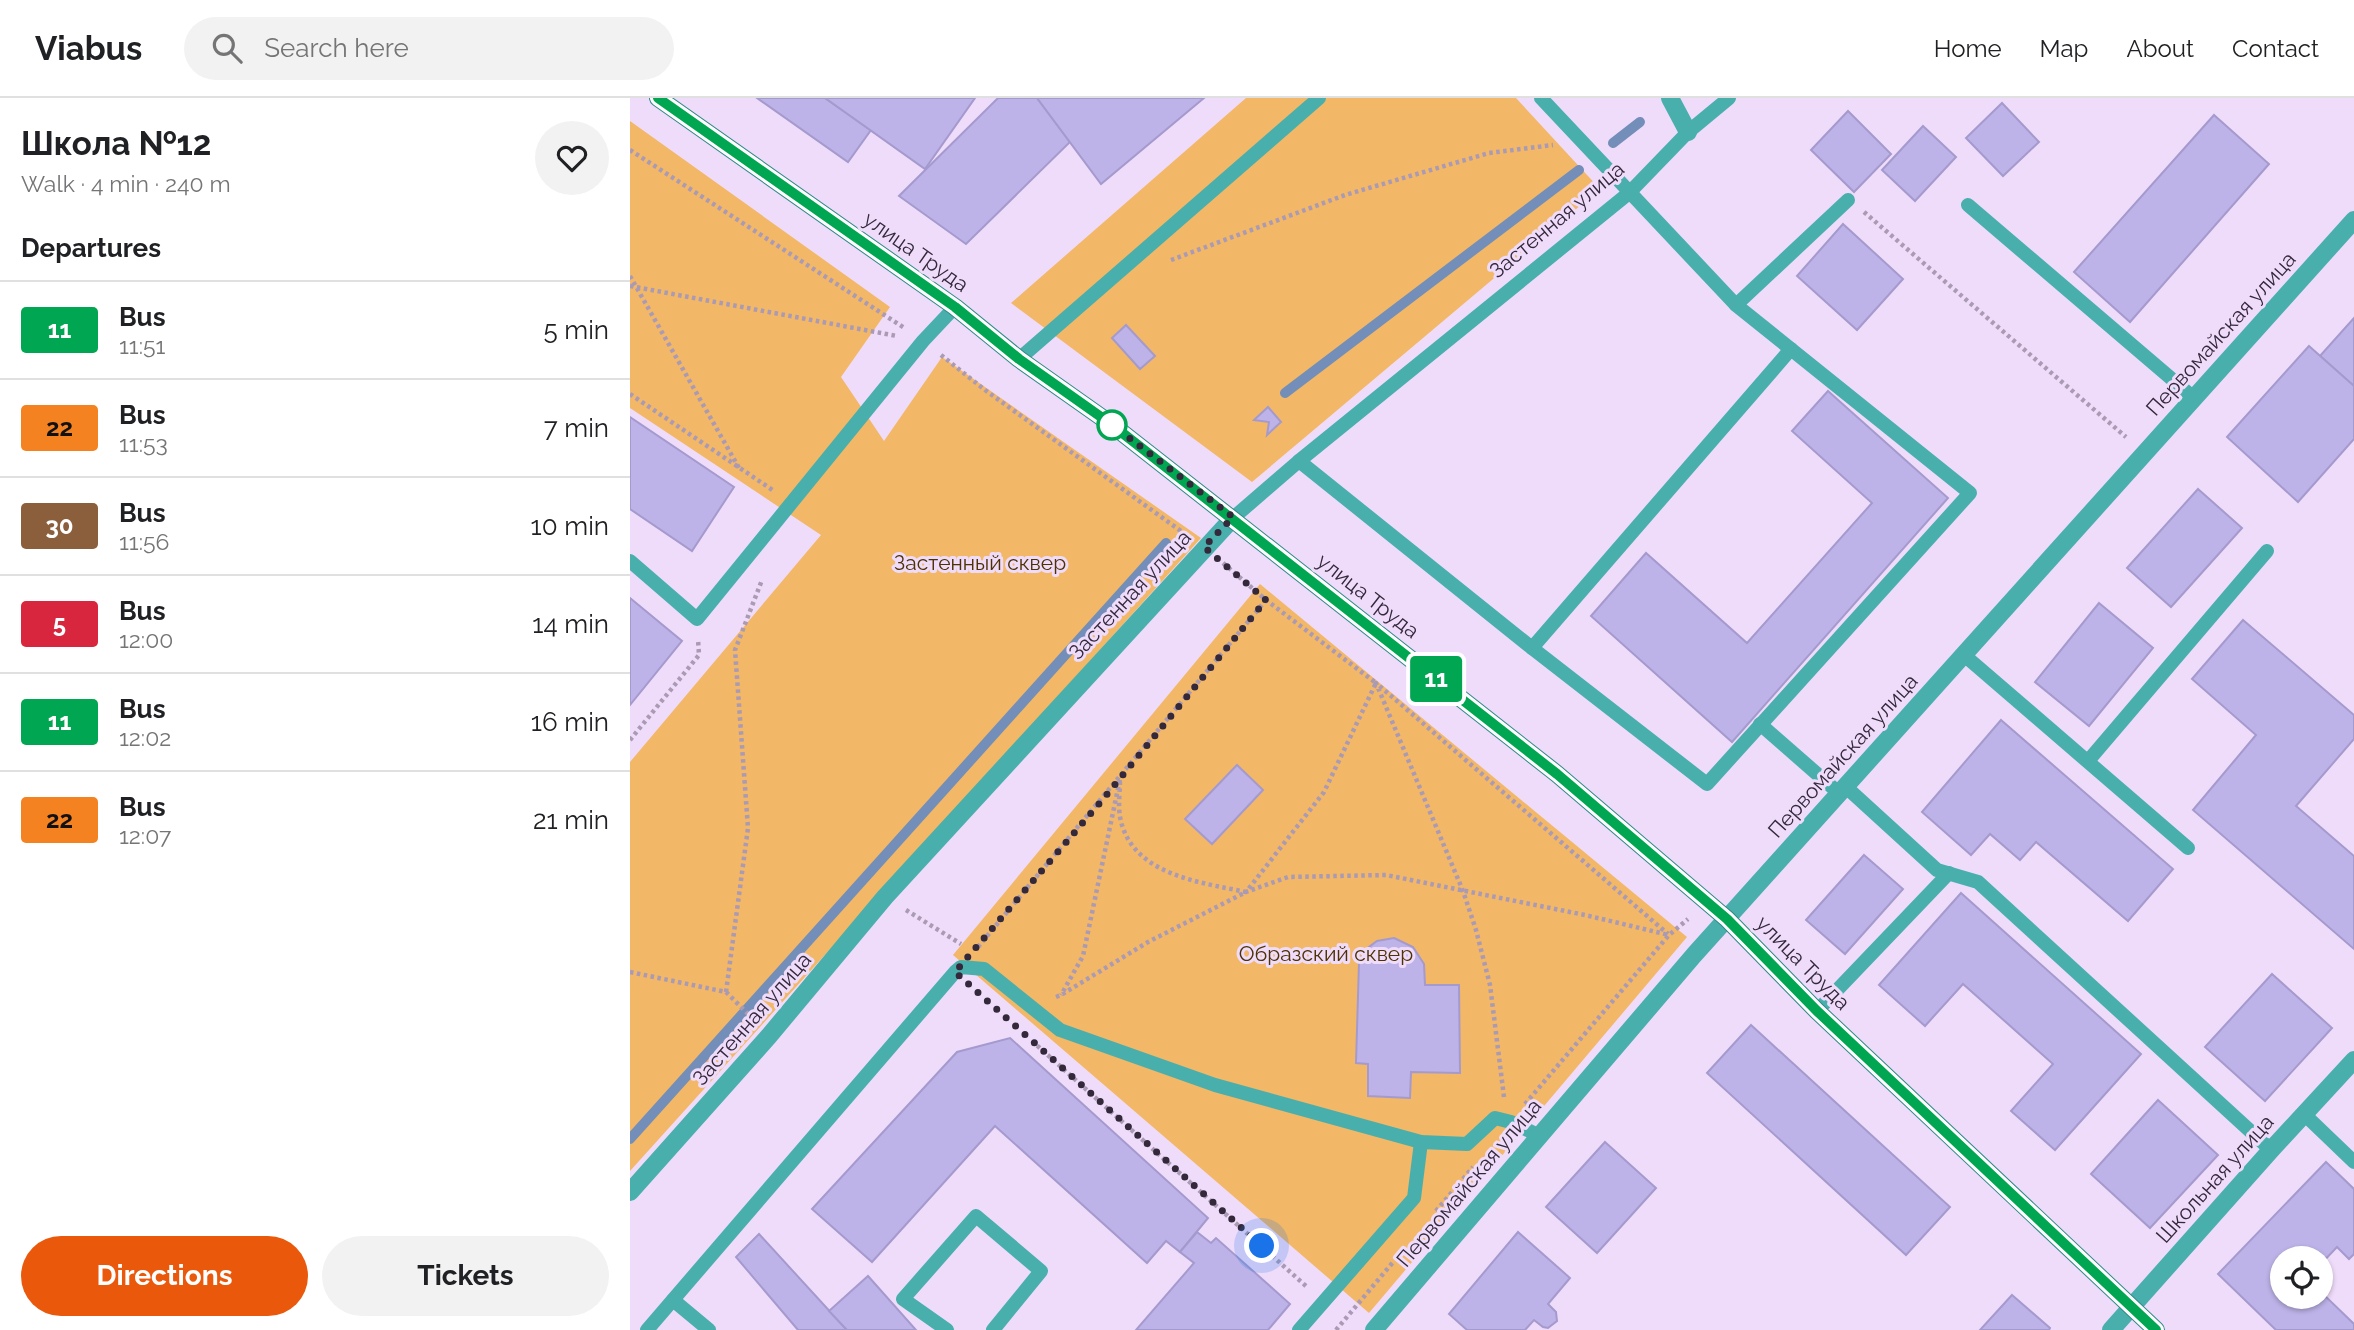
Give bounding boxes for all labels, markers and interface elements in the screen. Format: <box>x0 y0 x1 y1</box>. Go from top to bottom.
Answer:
search box <box>184 17 674 80</box>
text: Viabus <box>35 29 142 68</box>
icon: search <box>208 29 246 67</box>
text: Search here <box>264 33 409 63</box>
text: Home <box>1934 34 2002 63</box>
text: Map <box>2040 34 2088 63</box>
text: About <box>2126 34 2194 63</box>
text: Contact <box>2232 34 2319 63</box>
button: heart <box>535 121 609 195</box>
text: Школа №12 <box>21 124 211 163</box>
street label: Застенная улица <box>1484 156 1629 283</box>
text: Walk · 4 min · 240 m <box>21 170 231 197</box>
street label: улица Труда <box>859 206 974 297</box>
text: Departures <box>21 233 161 263</box>
street label: Первомайская улица <box>2141 247 2301 421</box>
text: Bus <box>119 302 166 332</box>
text: 11 <box>48 315 71 344</box>
text: 5 min <box>543 315 609 345</box>
text: 11:51 <box>119 332 165 359</box>
text: Bus <box>119 400 166 430</box>
unlabelled marker <box>1097 410 1127 440</box>
text: 22 <box>46 413 73 442</box>
text: 7 min <box>544 413 609 443</box>
text: 11:53 <box>119 430 168 457</box>
text: Bus <box>119 498 166 528</box>
text: 30 <box>45 511 74 540</box>
text: 10 min <box>531 511 609 541</box>
street label: Застенная улица <box>1063 525 1196 665</box>
text: 11:56 <box>119 528 169 555</box>
street label: улица Труда <box>1312 548 1424 643</box>
park label: Застенный сквер <box>894 550 1066 575</box>
text: Bus <box>119 596 166 626</box>
text: 5 <box>53 609 66 638</box>
text: 14 min <box>532 609 609 639</box>
text: 12:00 <box>119 626 173 653</box>
line badge: 11 <box>1404 656 1468 702</box>
text: 11 <box>1424 664 1448 693</box>
street label: Первомайская улица <box>1763 669 1923 843</box>
text: Bus <box>119 694 166 724</box>
text: 11 <box>48 707 71 736</box>
text: 16 min <box>531 707 609 737</box>
text: 12:02 <box>119 724 171 751</box>
text: Bus <box>119 792 166 822</box>
text: 22 <box>46 805 73 834</box>
text: 21 min <box>533 805 609 835</box>
text: 12:07 <box>119 822 171 849</box>
street label: улица Труда <box>1751 910 1856 1015</box>
park label: Образский сквер <box>1239 941 1413 966</box>
street label: Застенная улица <box>687 947 816 1090</box>
street label: Первомайская улица <box>1391 1094 1546 1272</box>
street label: Школьная улица <box>2151 1109 2279 1248</box>
your location <box>1244 1228 1279 1263</box>
button: Directions <box>21 1236 308 1316</box>
button: Tickets <box>322 1236 609 1316</box>
map controls <box>2270 1246 2333 1309</box>
button: locate <box>2270 1246 2333 1309</box>

